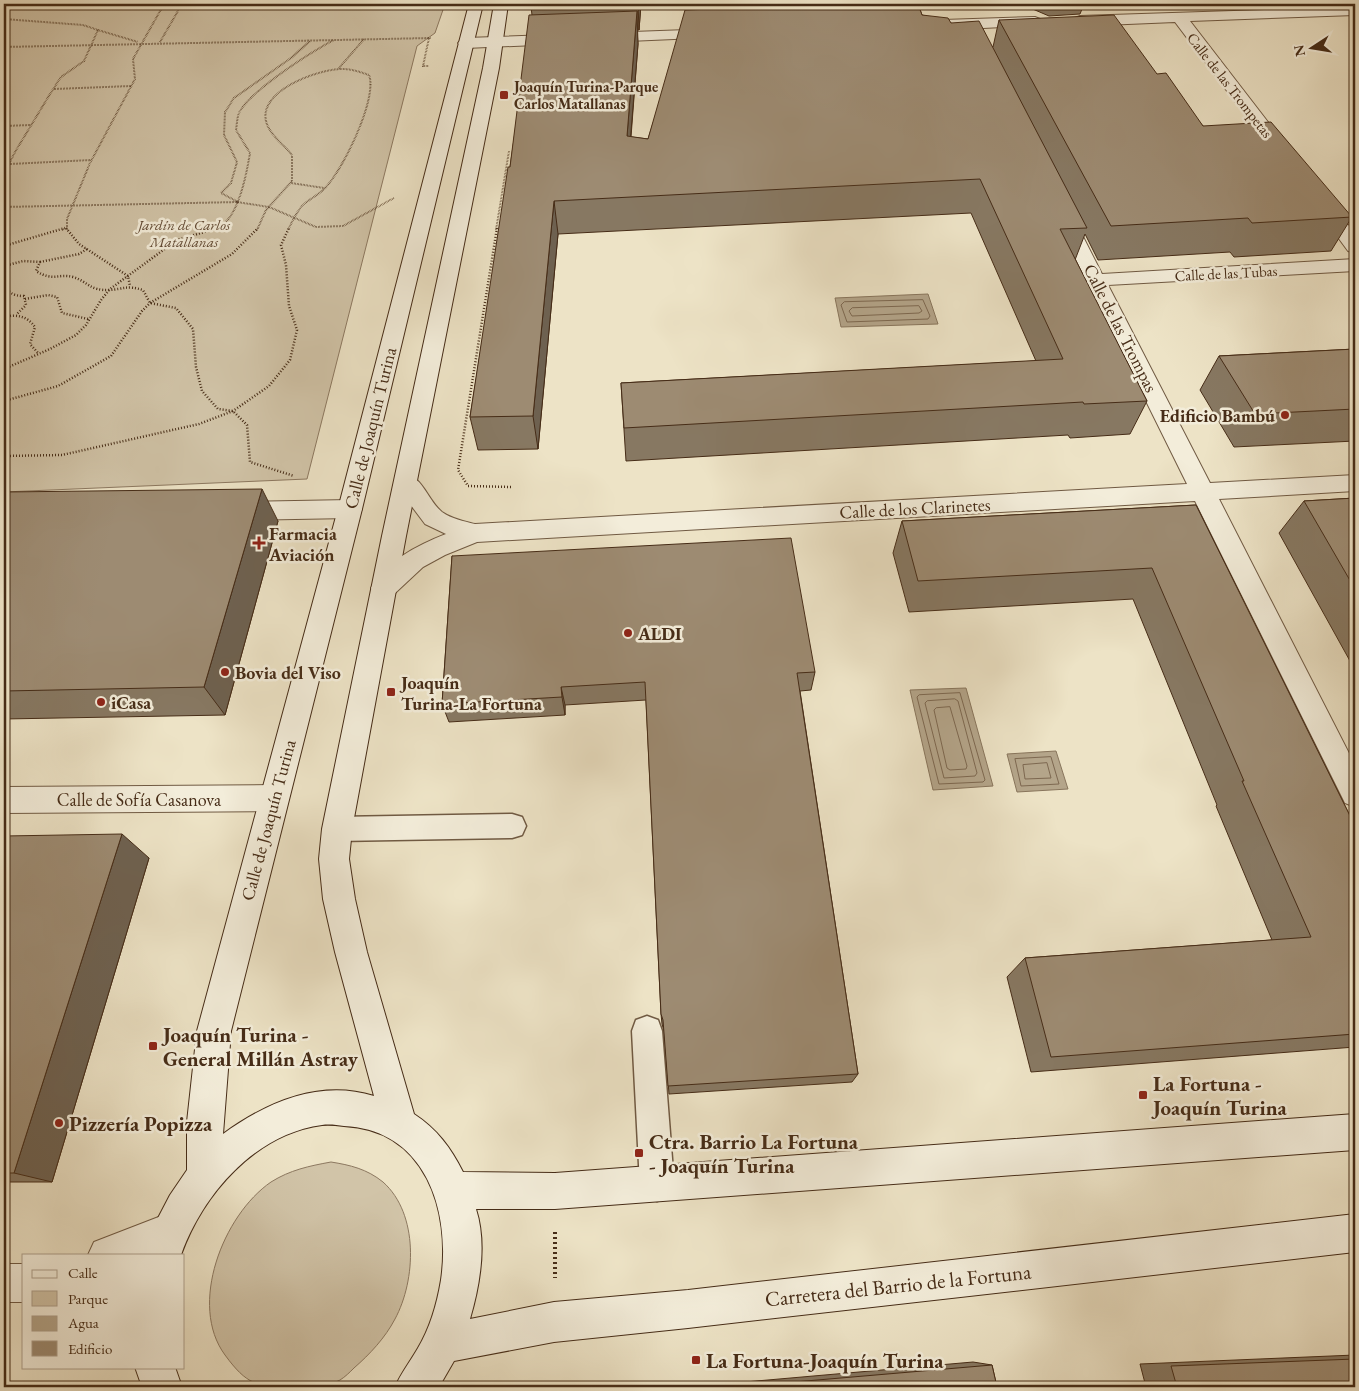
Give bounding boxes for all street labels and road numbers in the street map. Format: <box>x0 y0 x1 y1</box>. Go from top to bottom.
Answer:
street label: Calle de las Trompetas <box>1183 29 1277 142</box>
street label: Calle de las Trompas <box>1079 260 1163 396</box>
street label: Calle de las Tubas <box>1174 261 1278 285</box>
street label: Calle de Joaquín Turina <box>339 344 401 511</box>
street label: Calle de los Clarinetes <box>839 493 991 523</box>
street label: Calle de Joaquín Turina <box>235 736 301 903</box>
street label: Calle de Sofía Casanova <box>57 788 222 811</box>
street label: Carretera del Barrio de la Fortuna <box>763 1258 1033 1312</box>

